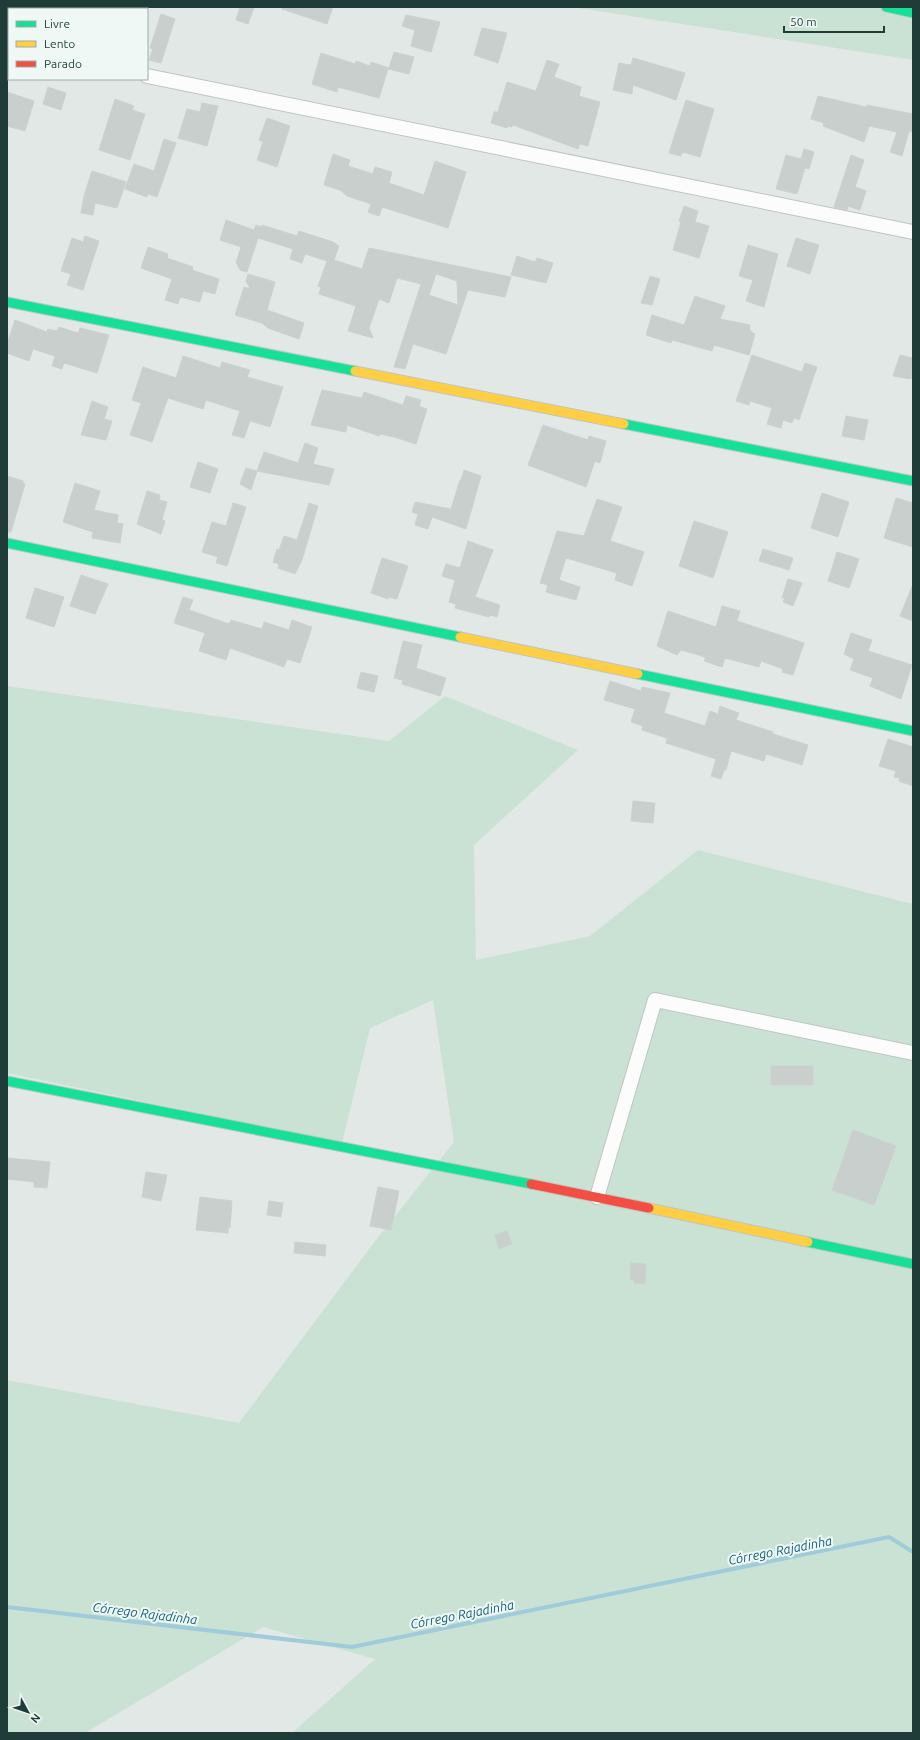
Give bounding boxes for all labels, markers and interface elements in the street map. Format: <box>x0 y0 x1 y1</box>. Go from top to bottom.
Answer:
legend <box>8 8 148 80</box>
scale bar <box>784 8 884 34</box>
text: 50 m <box>790 15 817 28</box>
text: Livre <box>44 17 70 30</box>
text: Lento <box>44 37 75 50</box>
text: Parado <box>44 57 82 70</box>
water label: Córrego Rajadinha <box>727 1533 833 1567</box>
water label: Córrego Rajadinha <box>409 1597 515 1631</box>
water label: Córrego Rajadinha <box>92 1600 198 1626</box>
north arrow <box>8 1692 48 1732</box>
text: N <box>28 1711 43 1725</box>

